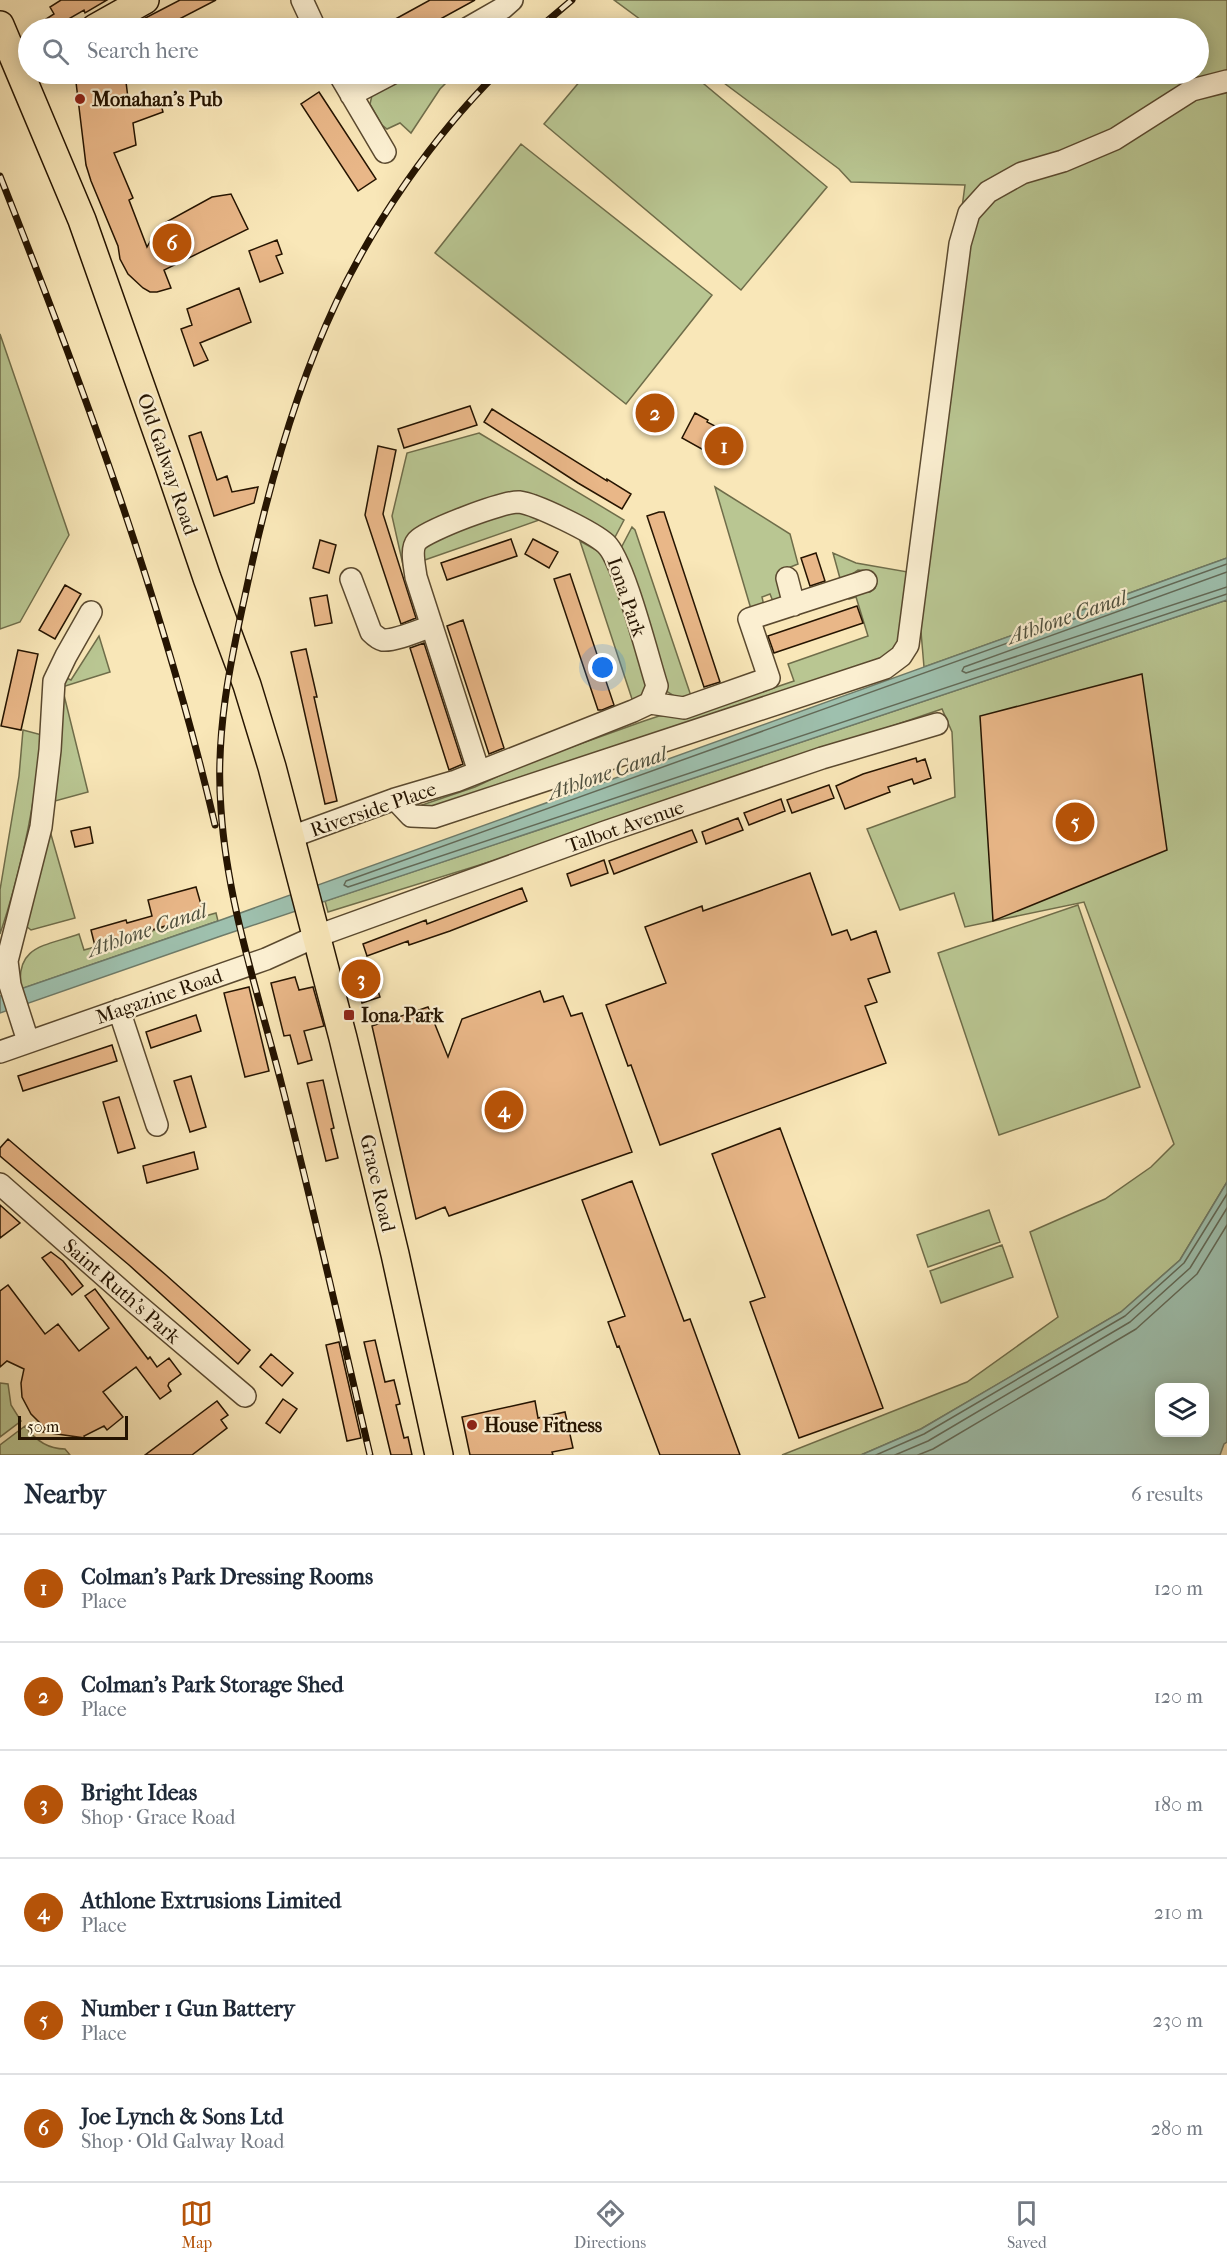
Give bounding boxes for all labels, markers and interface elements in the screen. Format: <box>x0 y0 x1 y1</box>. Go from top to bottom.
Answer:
search box <box>18 18 1209 84</box>
icon: search <box>39 35 72 68</box>
text: Search here <box>87 38 199 64</box>
place label: Monahan's Pub <box>91 88 223 111</box>
marker: Monahan's Pub <box>73 92 87 106</box>
pin: 6 <box>152 220 192 266</box>
street label: Old Galway Road <box>133 390 203 539</box>
pin: 2 <box>636 390 674 436</box>
pin: 1 <box>704 424 744 468</box>
street label: Iona Park <box>602 554 651 641</box>
water label: Athlone Canal <box>1002 585 1132 649</box>
your location <box>588 653 617 682</box>
water label: Athlone Canal <box>542 741 672 805</box>
street label: Riverside Place <box>307 777 439 842</box>
street label: Talbot Avenue <box>563 796 687 857</box>
pin: 5 <box>1056 800 1094 844</box>
water label: Athlone Canal <box>82 898 212 962</box>
pin: 3 <box>342 956 380 1002</box>
street label: Magazine Road <box>93 964 227 1029</box>
place label: Iona Park <box>361 1004 444 1027</box>
marker: Iona Park <box>342 1008 356 1022</box>
pin: 4 <box>484 1088 524 1132</box>
street label: Grace Road <box>355 1132 400 1235</box>
street label: Saint Ruth's Park <box>58 1234 185 1349</box>
map controls <box>1155 1383 1209 1437</box>
button: layers <box>1155 1383 1209 1437</box>
scale bar <box>18 1413 128 1440</box>
place label: House Fitness <box>484 1414 603 1437</box>
text: 50 m <box>27 1417 59 1436</box>
marker: House Fitness <box>465 1418 479 1432</box>
text: Nearby <box>24 1479 106 1510</box>
text: 6 results <box>1131 1483 1203 1506</box>
text: Colman's Park Dressing Rooms <box>81 1564 373 1590</box>
text: 1 <box>40 1577 47 1600</box>
text: 120 m <box>1154 1577 1203 1600</box>
text: Place <box>81 1590 127 1613</box>
text: Colman's Park Storage Shed <box>81 1672 343 1698</box>
text: 2 <box>38 1685 49 1708</box>
text: 120 m <box>1154 1685 1203 1708</box>
text: Place <box>81 1698 127 1721</box>
text: Bright Ideas <box>81 1780 197 1806</box>
text: 3 <box>39 1793 48 1816</box>
text: 180 m <box>1154 1793 1203 1816</box>
text: Shop · Grace Road <box>81 1806 236 1829</box>
text: Athlone Extrusions Limited <box>81 1888 341 1914</box>
text: 4 <box>38 1901 49 1924</box>
text: 210 m <box>1154 1901 1203 1924</box>
text: Place <box>81 1914 127 1937</box>
text: Number 1 Gun Battery <box>81 1996 295 2022</box>
text: 5 <box>39 2009 48 2032</box>
text: 230 m <box>1153 2009 1203 2032</box>
text: Place <box>81 2022 127 2045</box>
text: Joe Lynch & Sons Ltd <box>81 2104 283 2130</box>
text: 6 <box>38 2117 49 2140</box>
text: 280 m <box>1151 2117 1203 2140</box>
text: Shop · Old Galway Road <box>81 2130 284 2153</box>
tab: Map <box>180 2197 213 2252</box>
tab: Directions <box>574 2197 646 2252</box>
tab: Saved <box>1007 2197 1047 2252</box>

